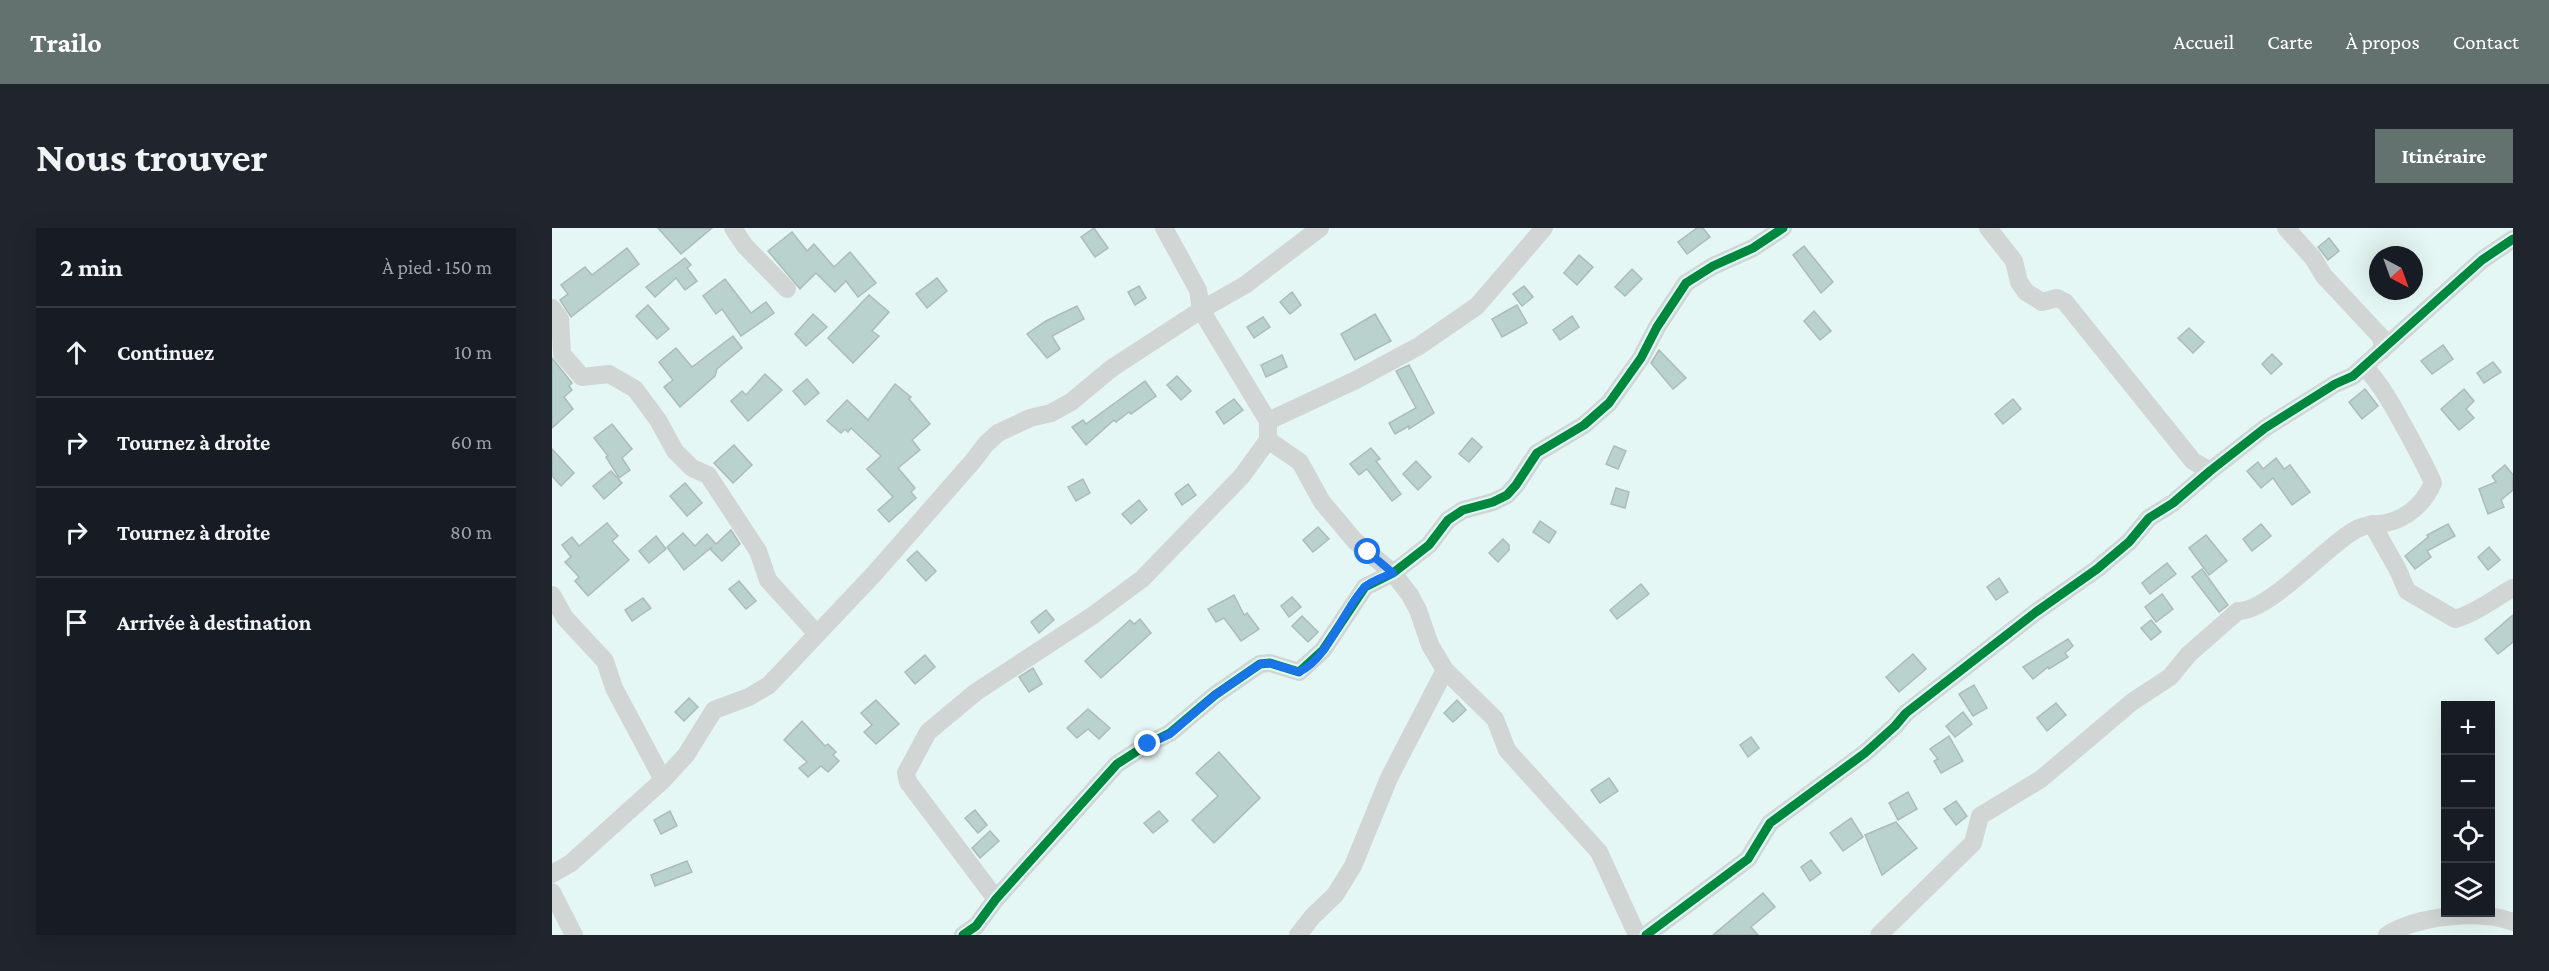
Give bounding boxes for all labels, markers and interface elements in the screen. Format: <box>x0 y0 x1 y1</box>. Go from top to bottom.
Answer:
text: Trailo <box>30 27 102 58</box>
text: Accueil <box>2174 30 2234 54</box>
text: Carte <box>2267 30 2313 54</box>
text: À propos <box>2346 30 2420 54</box>
text: Contact <box>2453 30 2519 54</box>
button: Itinéraire <box>2375 129 2513 183</box>
text: Nous trouver <box>36 133 268 180</box>
north arrow <box>2369 246 2423 300</box>
text: 2 min <box>60 253 123 282</box>
text: À pied · 150 m <box>382 256 492 278</box>
icon: ahead <box>60 336 93 369</box>
text: Continuez <box>117 340 214 365</box>
text: 10 m <box>454 341 492 363</box>
icon: right <box>60 426 93 459</box>
text: Tournez à droite <box>117 430 270 455</box>
text: 60 m <box>451 431 492 453</box>
icon: right <box>60 516 93 549</box>
text: Tournez à droite <box>117 520 270 545</box>
text: 80 m <box>450 521 492 543</box>
route start <box>1354 538 1380 564</box>
icon: arrive <box>60 606 93 639</box>
text: Arrivée à destination <box>117 610 311 635</box>
map controls <box>2441 701 2495 917</box>
button: + <box>2441 701 2495 755</box>
route end <box>1134 730 1160 756</box>
button: − <box>2441 755 2495 809</box>
button: locate <box>2441 809 2495 863</box>
button: layers <box>2441 863 2495 917</box>

